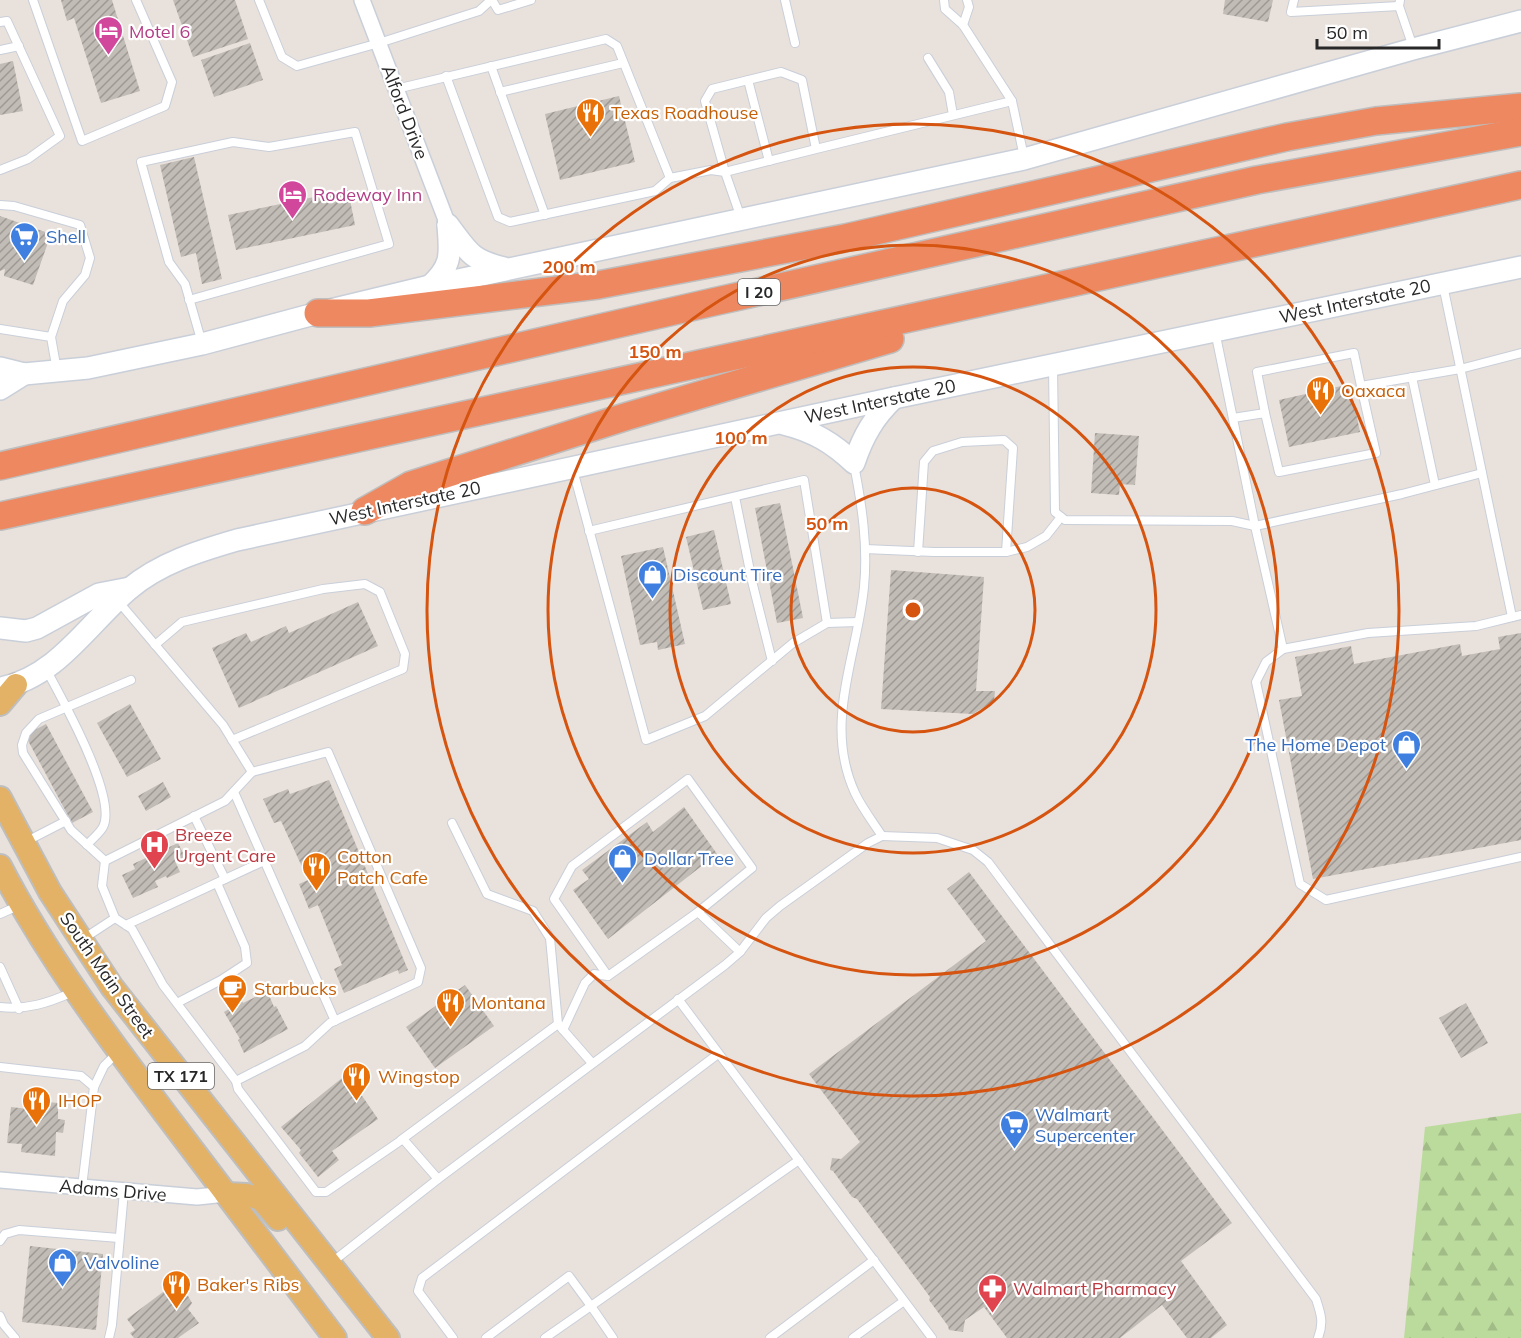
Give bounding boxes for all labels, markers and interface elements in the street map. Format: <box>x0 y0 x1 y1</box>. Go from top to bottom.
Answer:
scale bar <box>1317 12 1438 50</box>
hotel icon: Motel 6 <box>92 15 124 57</box>
place label: Motel 6 <box>129 20 190 43</box>
text: 50 m <box>1326 21 1368 44</box>
street label: Alford Drive <box>377 62 433 162</box>
restaurant icon: Texas Roadhouse <box>574 96 606 138</box>
place label: Texas Roadhouse <box>611 101 758 124</box>
hotel icon: Rodeway Inn <box>276 178 308 220</box>
place label: Rodeway Inn <box>313 183 422 206</box>
supermarket icon: Shell <box>9 220 41 262</box>
place label: Shell <box>46 225 86 248</box>
text: 200 m <box>542 255 596 278</box>
street label: West Interstate 20 <box>1277 274 1433 328</box>
road number: I 20 <box>738 279 780 305</box>
text: 150 m <box>628 340 682 363</box>
street label: West Interstate 20 <box>802 374 958 428</box>
restaurant icon: Oaxaca <box>1304 374 1336 416</box>
place label: Oaxaca <box>1341 379 1406 402</box>
text: 100 m <box>714 426 768 449</box>
street label: West Interstate 20 <box>327 476 483 530</box>
text: 50 m <box>806 512 848 535</box>
shop icon: Discount Tire <box>636 558 668 600</box>
place label: Discount Tire <box>673 563 782 586</box>
centre of rings <box>903 600 923 620</box>
shop icon: The Home Depot <box>1391 728 1423 770</box>
place label: The Home Depot <box>1245 733 1386 756</box>
place label: Breeze Urgent Care <box>175 823 276 867</box>
hospital icon: Breeze Urgent Care <box>138 828 170 870</box>
shop icon: Dollar Tree <box>607 842 639 884</box>
place label: Cotton Patch Cafe <box>337 845 428 889</box>
place label: Dollar Tree <box>644 847 734 870</box>
restaurant icon: Cotton Patch Cafe <box>300 850 332 892</box>
street label: South Main Street <box>55 907 159 1043</box>
cafe icon: Starbucks <box>217 972 249 1014</box>
place label: Starbucks <box>254 977 337 1000</box>
restaurant icon: Montana <box>434 986 466 1028</box>
place label: Montana <box>471 991 546 1014</box>
restaurant icon: Wingstop <box>341 1060 373 1102</box>
road number: TX 171 <box>148 1063 214 1089</box>
place label: Wingstop <box>378 1065 460 1088</box>
restaurant icon: IHOP <box>21 1084 53 1126</box>
place label: IHOP <box>58 1089 102 1112</box>
place label: Walmart Supercenter <box>1035 1103 1136 1147</box>
supermarket icon: Walmart Supercenter <box>998 1108 1030 1150</box>
street label: Adams Drive <box>58 1174 168 1206</box>
shop icon: Valvoline <box>47 1246 79 1288</box>
place label: Valvoline <box>84 1251 159 1274</box>
restaurant icon: Baker's Ribs <box>160 1268 192 1310</box>
pharmacy icon: Walmart Pharmacy <box>976 1272 1008 1314</box>
place label: Baker's Ribs <box>197 1273 300 1296</box>
place label: Walmart Pharmacy <box>1013 1277 1177 1300</box>

